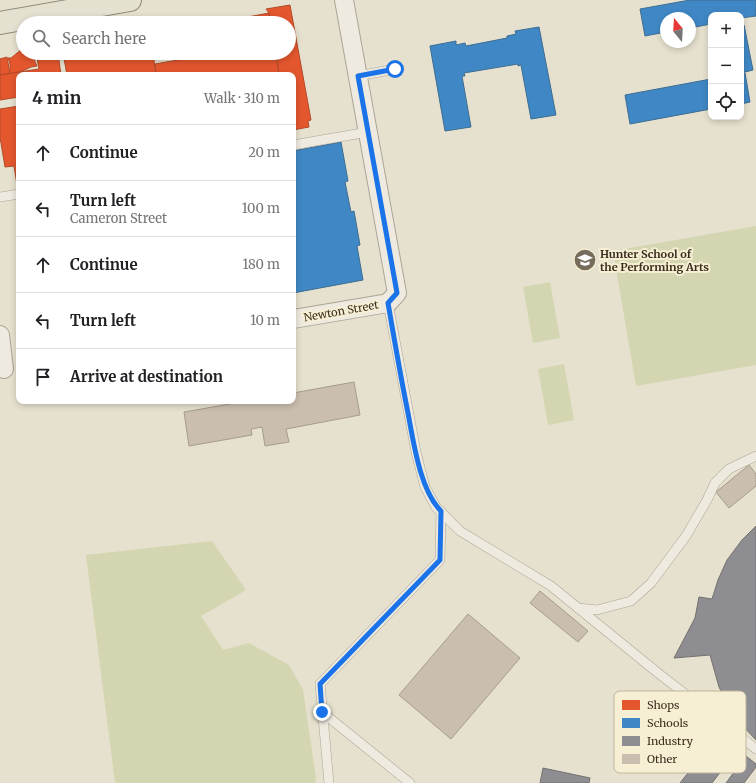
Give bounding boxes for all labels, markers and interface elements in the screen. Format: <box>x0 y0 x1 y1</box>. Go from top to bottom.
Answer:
north arrow <box>660 12 696 48</box>
map controls <box>708 12 744 120</box>
button: + <box>708 12 744 48</box>
search box <box>16 16 296 60</box>
icon: search <box>30 27 52 49</box>
text: Search here <box>62 29 146 48</box>
button: − <box>708 48 744 84</box>
route start <box>386 60 404 78</box>
button: locate <box>708 84 744 120</box>
text: 4 min <box>32 87 81 109</box>
text: Walk · 310 m <box>204 90 280 107</box>
icon: ahead <box>32 142 54 164</box>
text: Continue <box>70 143 138 162</box>
text: 20 m <box>248 144 280 161</box>
text: Turn left <box>70 191 136 210</box>
icon: left <box>32 198 54 220</box>
text: 100 m <box>242 200 280 217</box>
text: Cameron Street <box>70 210 167 227</box>
school or university icon: Hunter School of the Performing Arts <box>572 247 598 273</box>
place label: Hunter School of the Performing Arts <box>600 247 709 274</box>
icon: ahead <box>32 254 54 276</box>
text: Continue <box>70 255 138 274</box>
text: 180 m <box>242 256 280 273</box>
street label: Newton Street <box>303 297 380 324</box>
icon: left <box>32 310 54 332</box>
text: Turn left <box>70 311 136 330</box>
text: 10 m <box>250 312 280 329</box>
icon: arrive <box>32 366 54 388</box>
text: Arrive at destination <box>70 367 223 386</box>
legend <box>614 691 746 773</box>
text: Shops <box>647 698 679 712</box>
route end <box>313 703 331 721</box>
text: Schools <box>647 716 688 730</box>
text: Industry <box>647 734 694 748</box>
text: Other <box>647 752 677 766</box>

